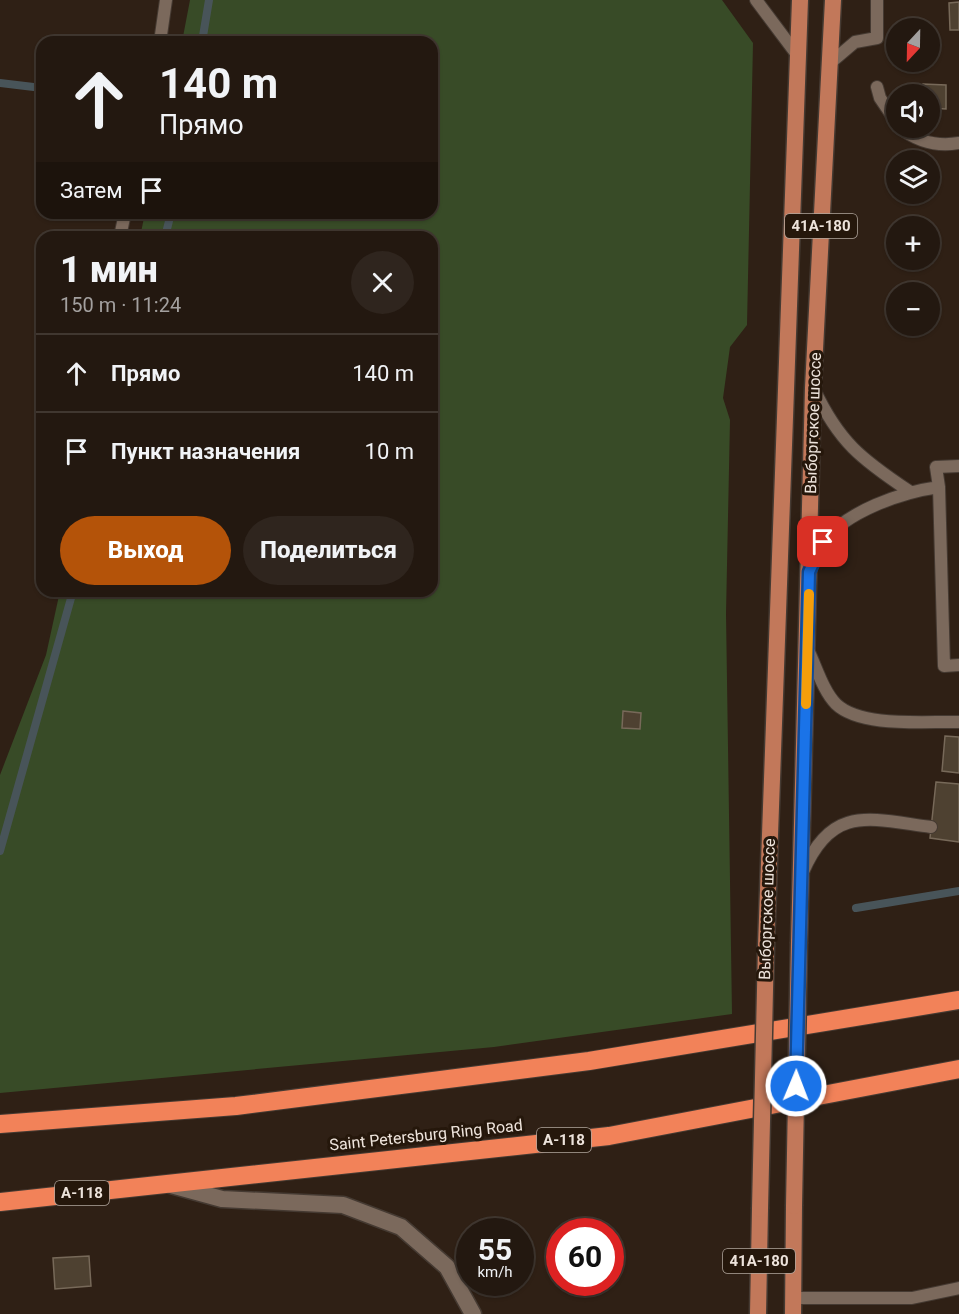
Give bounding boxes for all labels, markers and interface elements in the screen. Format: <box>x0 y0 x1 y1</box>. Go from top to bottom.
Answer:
north arrow <box>886 18 940 72</box>
map controls <box>886 18 940 336</box>
text: 140 m <box>159 59 278 108</box>
icon: ahead <box>60 60 138 138</box>
button: sound <box>886 84 940 138</box>
text: Прямо <box>159 109 244 141</box>
button: layers <box>886 150 940 204</box>
icon: arrive <box>135 174 168 207</box>
text: Затем <box>60 178 123 203</box>
road number: 41А-180 <box>785 214 857 238</box>
button: + <box>886 216 940 270</box>
text: 1 мин <box>60 249 158 291</box>
button: close <box>351 251 414 314</box>
button: − <box>886 282 940 336</box>
text: 150 m · 11:24 <box>60 293 181 317</box>
street label: Выборгское шоссе <box>801 352 825 494</box>
icon: ahead <box>60 357 93 390</box>
text: Прямо <box>111 361 180 386</box>
text: 140 m <box>352 361 414 386</box>
icon: arrive <box>60 435 93 468</box>
text: Пункт назначения <box>111 439 300 464</box>
text: 10 m <box>365 439 414 464</box>
button: Выход <box>60 516 231 585</box>
button: Поделиться <box>243 516 414 585</box>
pin <box>797 516 848 567</box>
icon: arrive <box>806 525 839 558</box>
street label: Выборгское шоссе <box>755 838 779 980</box>
position arrow <box>764 1054 828 1118</box>
street label: Saint Petersburg Ring Road <box>328 1115 524 1155</box>
road number: А-118 <box>537 1128 591 1152</box>
road number: А-118 <box>55 1181 109 1205</box>
speed limit sign: 60 <box>546 1218 624 1296</box>
text: 55 <box>478 1232 512 1267</box>
road number: 41А-180 <box>723 1249 795 1273</box>
text: km/h <box>477 1263 513 1281</box>

